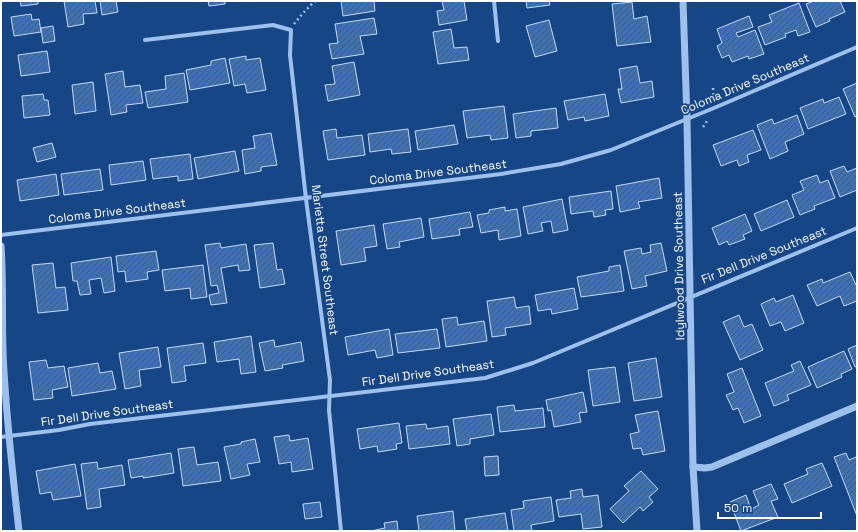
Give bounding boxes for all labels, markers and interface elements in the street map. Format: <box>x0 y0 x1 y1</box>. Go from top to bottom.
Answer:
street label: Coloma Drive Southeast <box>678 50 812 118</box>
street label: Coloma Drive Southeast <box>368 156 508 188</box>
street label: Marietta Street Southeast <box>308 184 342 336</box>
street label: Idylwood Drive Southeast <box>670 192 688 340</box>
street label: Coloma Drive Southeast <box>47 195 187 227</box>
street label: Fir Dell Drive Southeast <box>699 223 829 287</box>
street label: Fir Dell Drive Southeast <box>361 356 495 390</box>
street label: Fir Dell Drive Southeast <box>40 396 174 430</box>
scale bar <box>718 494 821 520</box>
text: 50 m <box>724 500 752 516</box>

